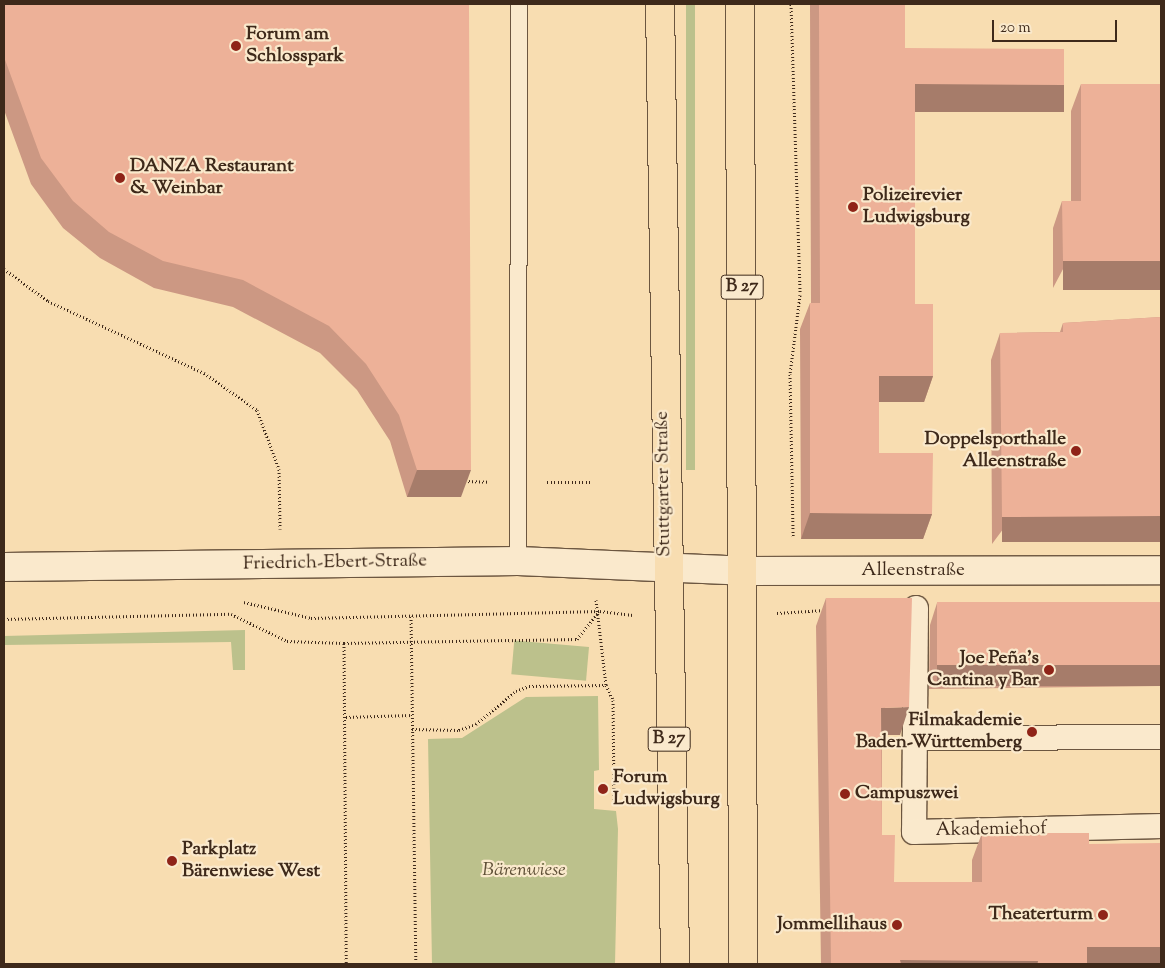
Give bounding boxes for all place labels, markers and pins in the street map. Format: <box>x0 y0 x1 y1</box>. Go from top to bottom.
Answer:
place label: Forum am Schlosspark <box>246 24 344 68</box>
marker: Forum am Schlosspark <box>230 40 242 52</box>
place label: DANZA Restaurant & Weinbar <box>130 156 294 200</box>
marker: DANZA Restaurant & Weinbar <box>114 172 126 184</box>
place label: Polizeirevier Ludwigsburg <box>863 185 970 229</box>
marker: Polizeirevier Ludwigsburg <box>847 201 859 213</box>
place label: Doppelsporthalle Alleenstraße <box>925 429 1066 473</box>
marker: Doppelsporthalle Alleenstraße <box>1070 445 1082 457</box>
place label: Joe Peña's Cantina y Bar <box>927 648 1039 692</box>
marker: Joe Peña's Cantina y Bar <box>1043 664 1055 676</box>
place label: Filmakademie Baden-Württemberg <box>856 710 1022 754</box>
marker: Filmakademie Baden-Württemberg <box>1026 726 1038 738</box>
place label: Forum Ludwigsburg <box>613 767 720 811</box>
marker: Forum Ludwigsburg <box>597 783 609 795</box>
place label: Campuszwei <box>855 783 958 805</box>
marker: Campuszwei <box>839 788 851 800</box>
place label: Parkplatz Bärenwiese West <box>182 839 320 883</box>
marker: Parkplatz Bärenwiese West <box>166 855 178 867</box>
place label: Theaterturm <box>989 904 1093 926</box>
marker: Theaterturm <box>1097 909 1109 921</box>
place label: Jommellihaus <box>777 914 887 936</box>
marker: Jommellihaus <box>891 919 903 931</box>

